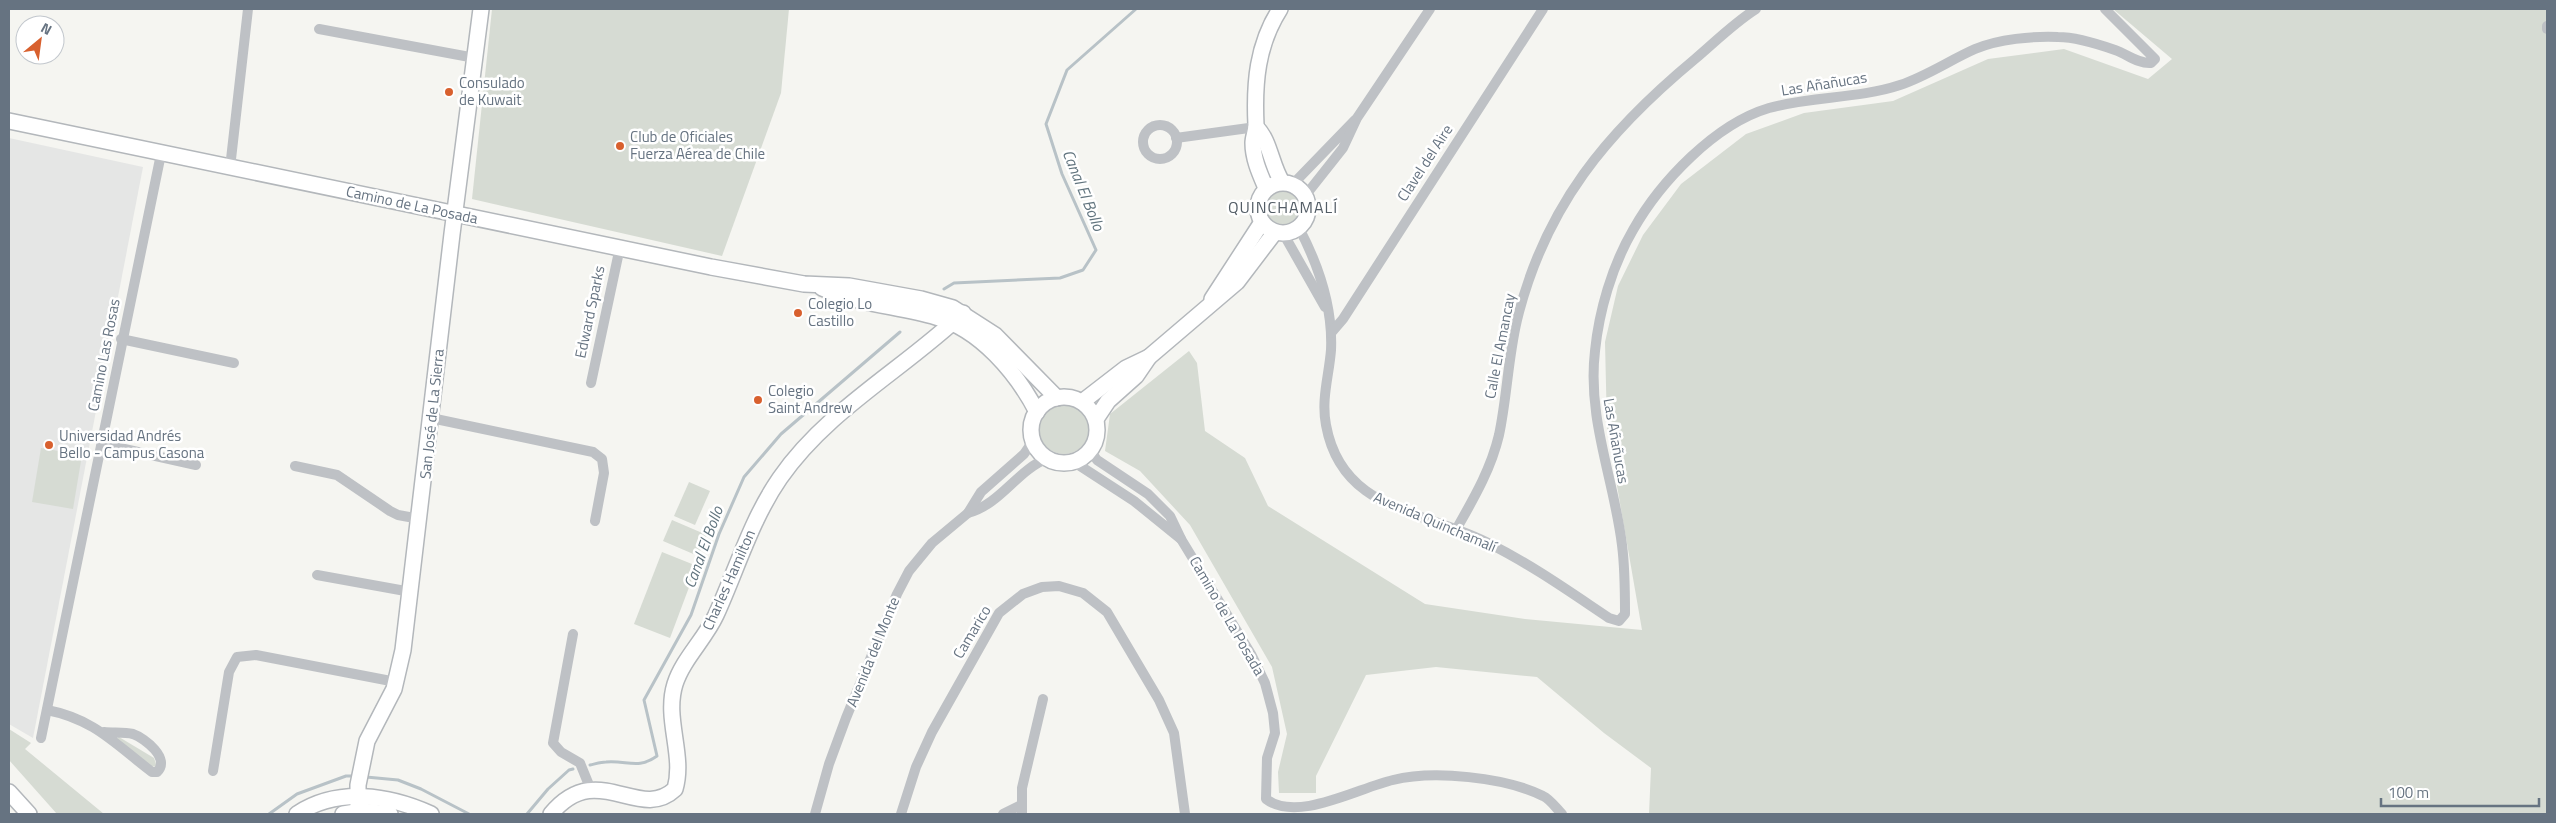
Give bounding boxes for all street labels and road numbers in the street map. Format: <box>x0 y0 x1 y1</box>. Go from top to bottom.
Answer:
street label: Las Añañucas <box>1779 65 1868 102</box>
street label: Clavel del Aire <box>1391 120 1458 206</box>
street label: Camino de La Posada <box>344 179 481 230</box>
street label: Edward Sparks <box>568 263 611 360</box>
street label: Calle El Amancay <box>1478 291 1521 401</box>
street label: Camino Las Rosas <box>81 297 126 413</box>
street label: San José de La Sierra <box>413 347 450 480</box>
street label: Las Añañucas <box>1598 396 1635 486</box>
street label: Avenida Quinchamalí <box>1370 485 1502 558</box>
street label: Charles Hamilton <box>696 526 761 634</box>
street label: Camino de La Posada <box>1184 552 1271 680</box>
street label: Avenida del Monte <box>840 593 905 710</box>
street label: Camarico <box>947 601 997 663</box>

